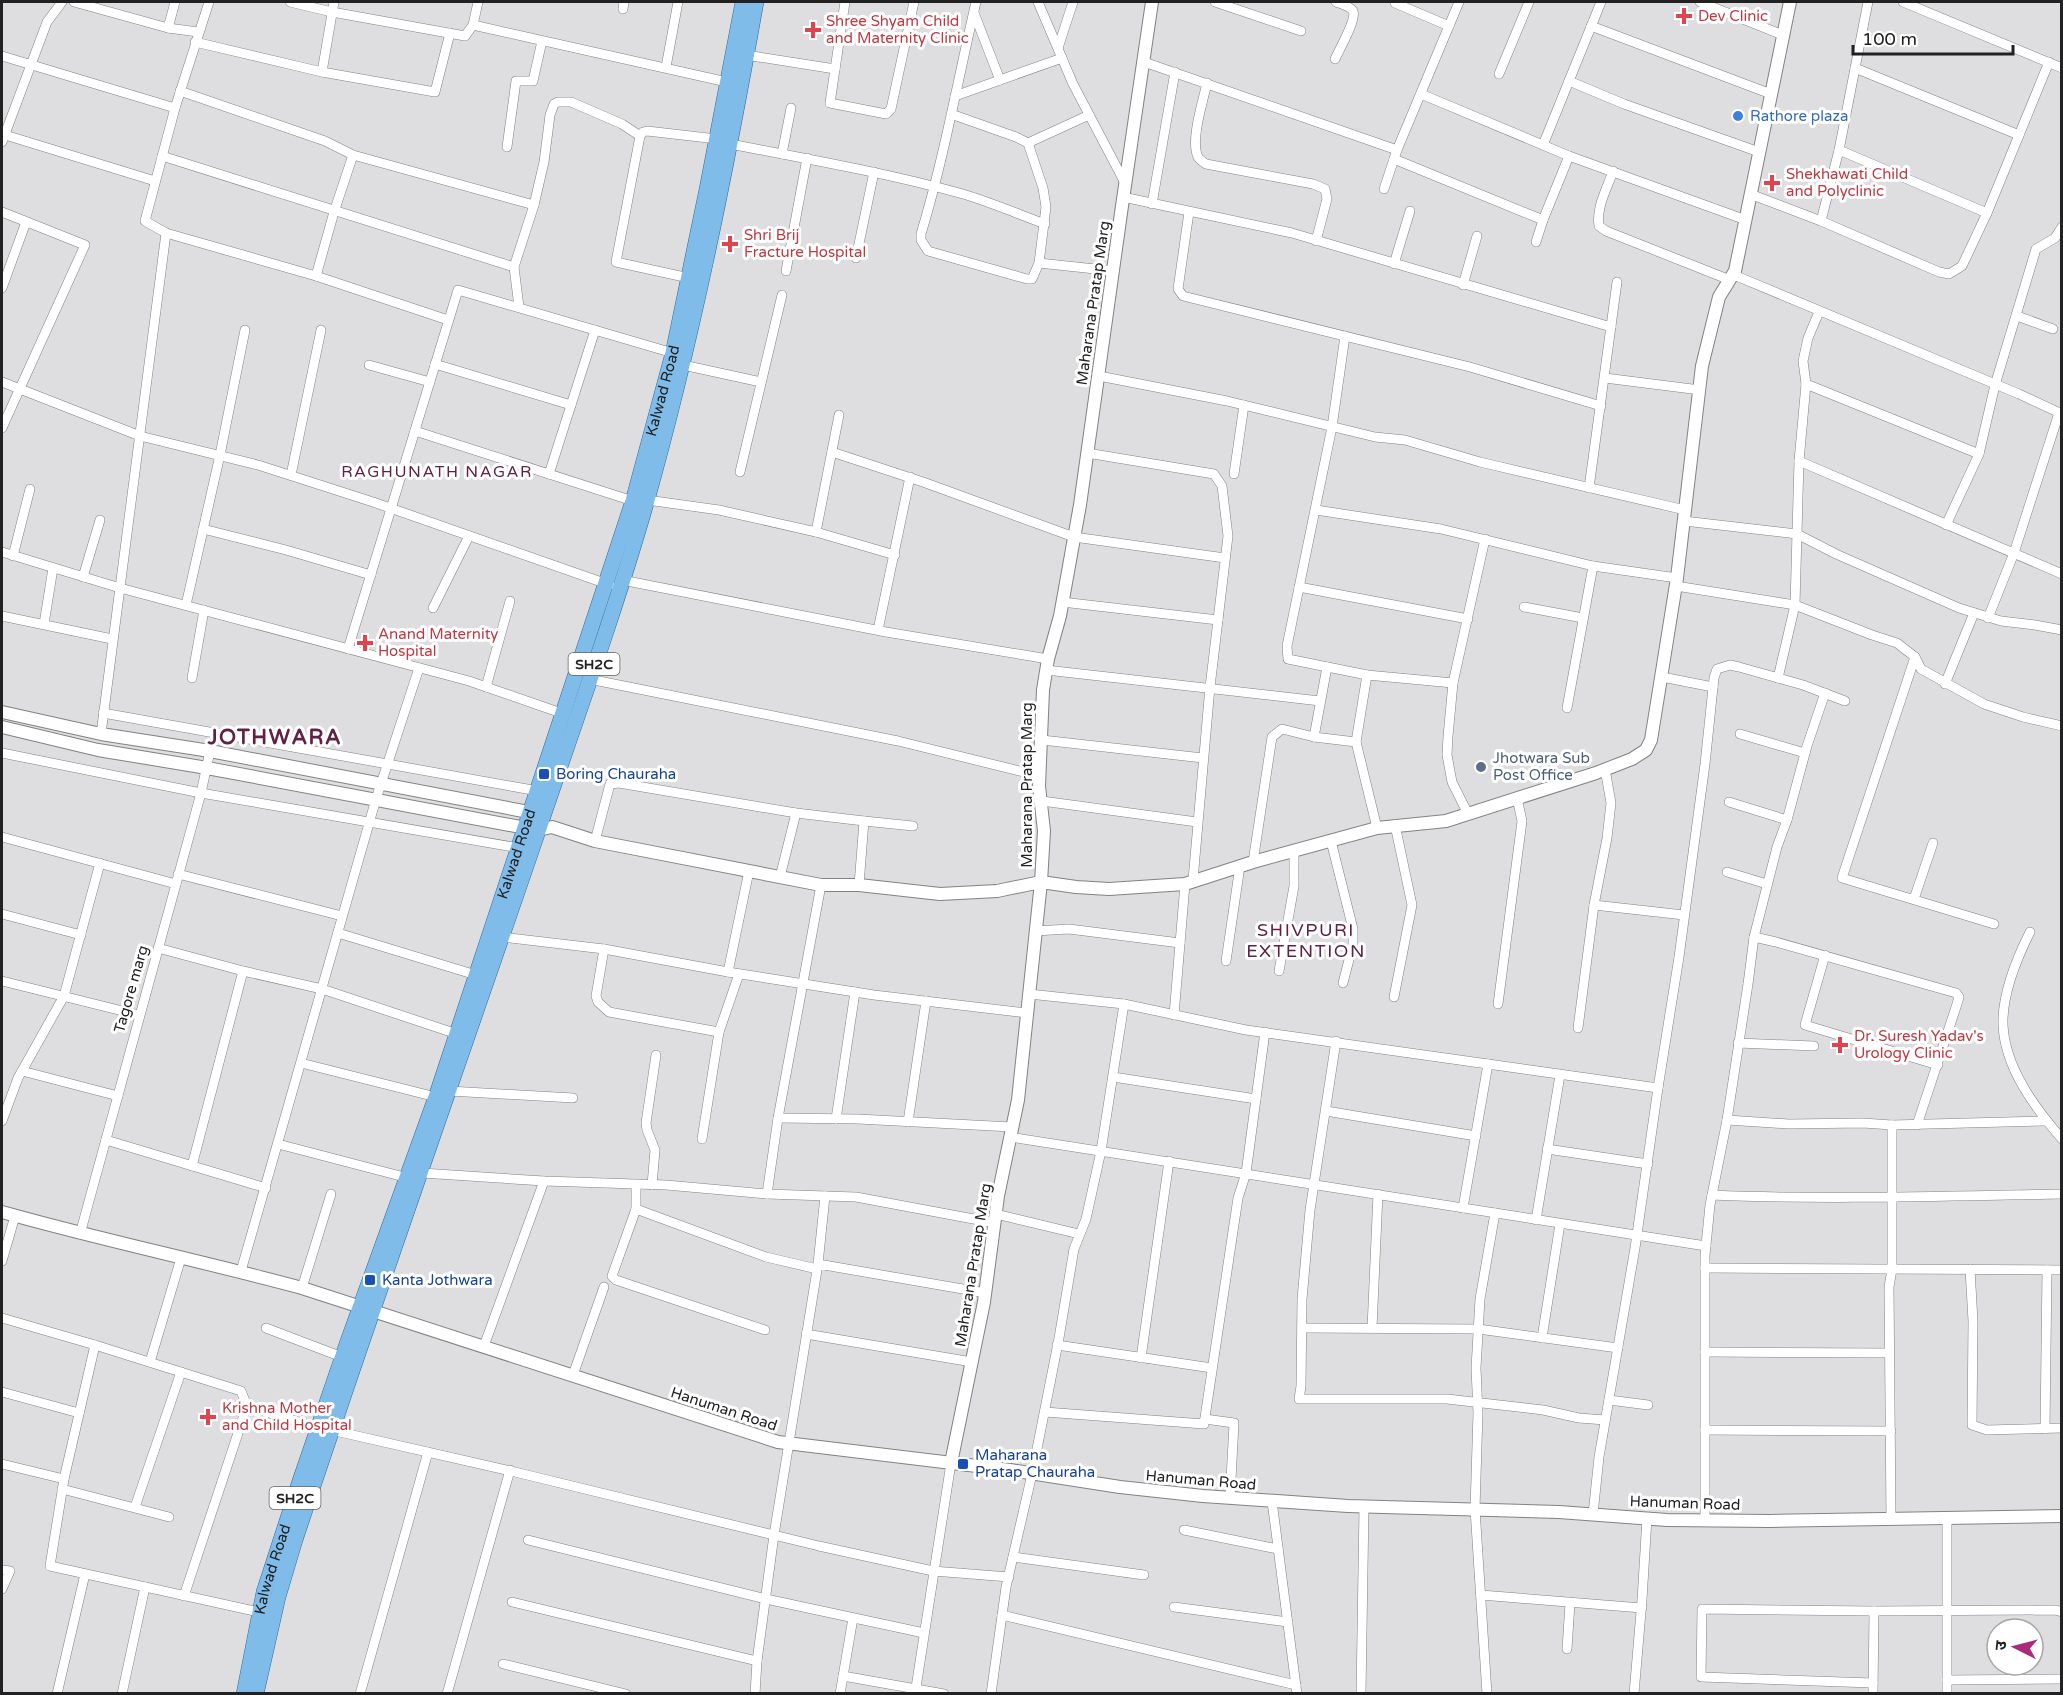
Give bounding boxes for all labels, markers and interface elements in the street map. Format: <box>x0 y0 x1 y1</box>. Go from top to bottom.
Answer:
marker: Dev Clinic <box>1675 7 1693 25</box>
place label: Dev Clinic <box>1698 7 1768 25</box>
place label: Shree Shyam Child and Maternity Clinic <box>826 12 969 47</box>
scale bar <box>1853 18 2014 56</box>
marker: Shree Shyam Child and Maternity Clinic <box>804 21 822 39</box>
text: 100 m <box>1862 28 1917 50</box>
place label: Rathore plaza <box>1750 107 1848 125</box>
marker: Rathore plaza <box>1731 109 1745 123</box>
place label: Shekhawati Child and Polyclinic <box>1786 165 1908 200</box>
marker: Shekhawati Child and Polyclinic <box>1763 174 1781 192</box>
street label: Maharana Pratap Marg <box>1073 220 1113 386</box>
place label: Shri Brij Fracture Hospital <box>744 226 866 261</box>
marker: Shri Brij Fracture Hospital <box>721 235 739 253</box>
street label: Kalwad Road <box>642 344 683 438</box>
district label: RAGHUNATH NAGAR <box>341 462 533 482</box>
place label: Anand Maternity Hospital <box>378 625 498 660</box>
marker: Anand Maternity Hospital <box>356 634 374 652</box>
road number: SH2C <box>568 653 620 675</box>
street label: Maharana Pratap Marg <box>1018 702 1036 868</box>
district label: JOTHWARA <box>207 725 342 750</box>
place label: Jhotwara Sub Post Office <box>1493 749 1590 784</box>
marker: Jhotwara Sub Post Office <box>1474 760 1488 774</box>
place label: Boring Chauraha <box>556 765 676 783</box>
marker: Boring Chauraha <box>537 767 551 781</box>
street label: Kalwad Road <box>493 807 540 901</box>
district label: SHIVPURI EXTENTION <box>1246 919 1366 962</box>
street label: Tagore marg <box>110 943 152 1035</box>
place label: Dr. Suresh Yadav's Urology Clinic <box>1854 1027 1984 1062</box>
marker: Dr. Suresh Yadav's Urology Clinic <box>1831 1036 1849 1054</box>
street label: Maharana Pratap Marg <box>951 1182 995 1348</box>
place label: Kanta Jothwara <box>382 1271 493 1289</box>
marker: Kanta Jothwara <box>363 1273 377 1287</box>
street label: Hanuman Road <box>668 1383 780 1435</box>
place label: Krishna Mother and Child Hospital <box>222 1399 352 1434</box>
marker: Krishna Mother and Child Hospital <box>199 1408 217 1426</box>
place label: Maharana Pratap Chauraha <box>975 1446 1095 1481</box>
marker: Maharana Pratap Chauraha <box>956 1457 970 1471</box>
street label: Hanuman Road <box>1145 1466 1257 1494</box>
road number: SH2C <box>270 1487 320 1509</box>
street label: Hanuman Road <box>1629 1492 1741 1514</box>
street label: Kalwad Road <box>251 1522 294 1616</box>
north arrow <box>1985 1617 2045 1677</box>
text: उ <box>1991 1639 2012 1651</box>

